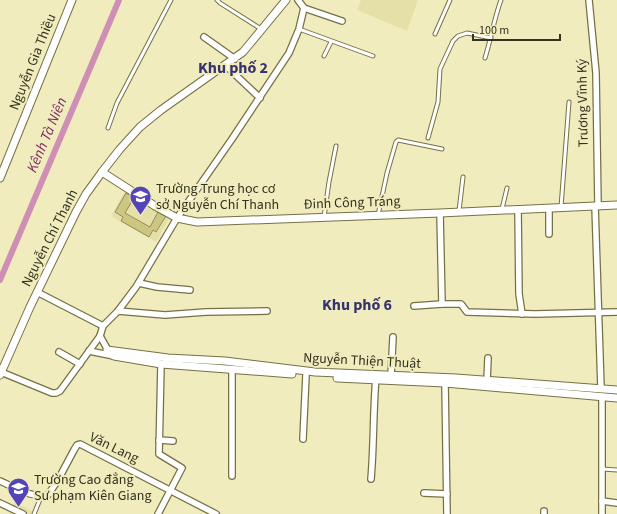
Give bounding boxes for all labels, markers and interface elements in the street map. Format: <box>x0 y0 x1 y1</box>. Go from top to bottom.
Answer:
street label: Nguyễn Gia Thiều <box>4 11 62 113</box>
scale bar <box>473 16 560 42</box>
text: 100 m <box>479 22 509 39</box>
district label: Khu phố 2 <box>198 57 268 79</box>
street label: Trương Vĩnh Ký <box>572 58 594 147</box>
water label: Kênh Tà Niên <box>22 94 72 176</box>
place label: Trường Trung học cơ sở Nguyễn Chí Thanh <box>156 179 279 215</box>
school or university icon: Trường Trung học cơ sở Nguyễn Chí Thanh <box>128 184 154 217</box>
street label: Nguyễn Chí Thanh <box>17 186 83 290</box>
street label: Đinh Công Tráng <box>303 191 401 215</box>
district label: Khu phố 6 <box>322 294 392 316</box>
street label: Nguyễn Thiện Thuật <box>303 348 422 374</box>
street label: Văn Lang <box>86 427 142 469</box>
place label: Trường Cao đẳng Sư phạm Kiên Giang <box>34 470 152 506</box>
school or university icon: Trường Cao đẳng Sư phạm Kiên Giang <box>6 475 32 508</box>

